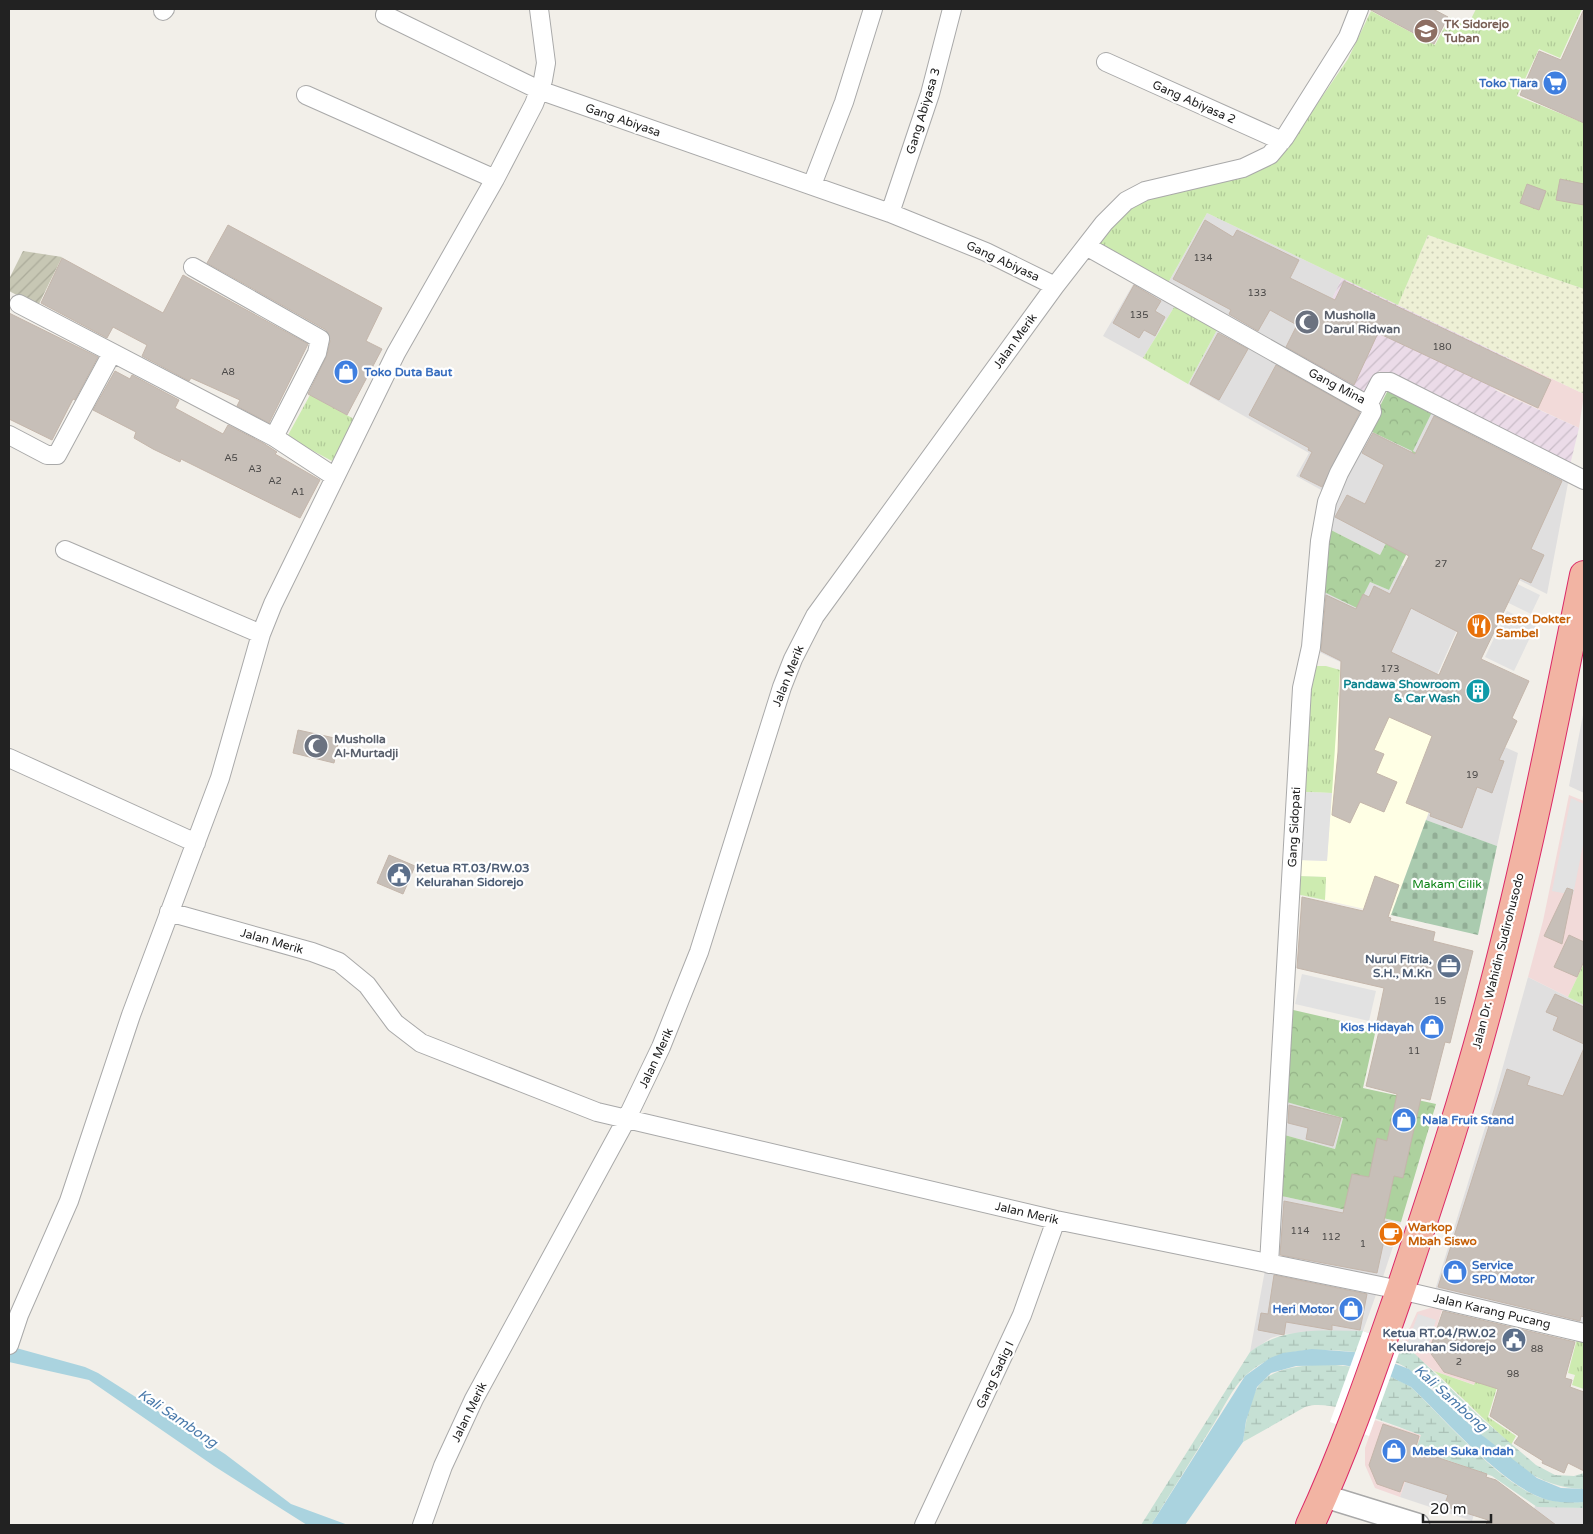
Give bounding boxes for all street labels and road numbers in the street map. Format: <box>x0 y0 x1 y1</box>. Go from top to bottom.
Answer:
street label: Gang Abiyasa 3 <box>903 66 943 156</box>
street label: Gang Abiyasa 2 <box>1150 77 1238 127</box>
street label: Gang Abiyasa <box>583 101 663 139</box>
street label: Gang Abiyasa <box>964 238 1042 284</box>
street label: Jalan Merik <box>990 310 1040 371</box>
street label: Gang Mina <box>1306 365 1368 407</box>
street label: Jalan Merik <box>769 643 807 709</box>
street label: Gang Sidopati <box>1285 786 1303 868</box>
street label: Jalan Dr. Wahidin Sudirohusodo <box>1469 872 1527 1050</box>
street label: Jalan Merik <box>239 925 306 957</box>
street label: Jalan Merik <box>636 1025 676 1090</box>
street label: Jalan Merik <box>994 1199 1061 1227</box>
street label: Jalan Karang Pucang <box>1432 1291 1552 1331</box>
street label: Gang Sadig I <box>973 1339 1017 1411</box>
street label: Jalan Merik <box>448 1379 490 1444</box>

